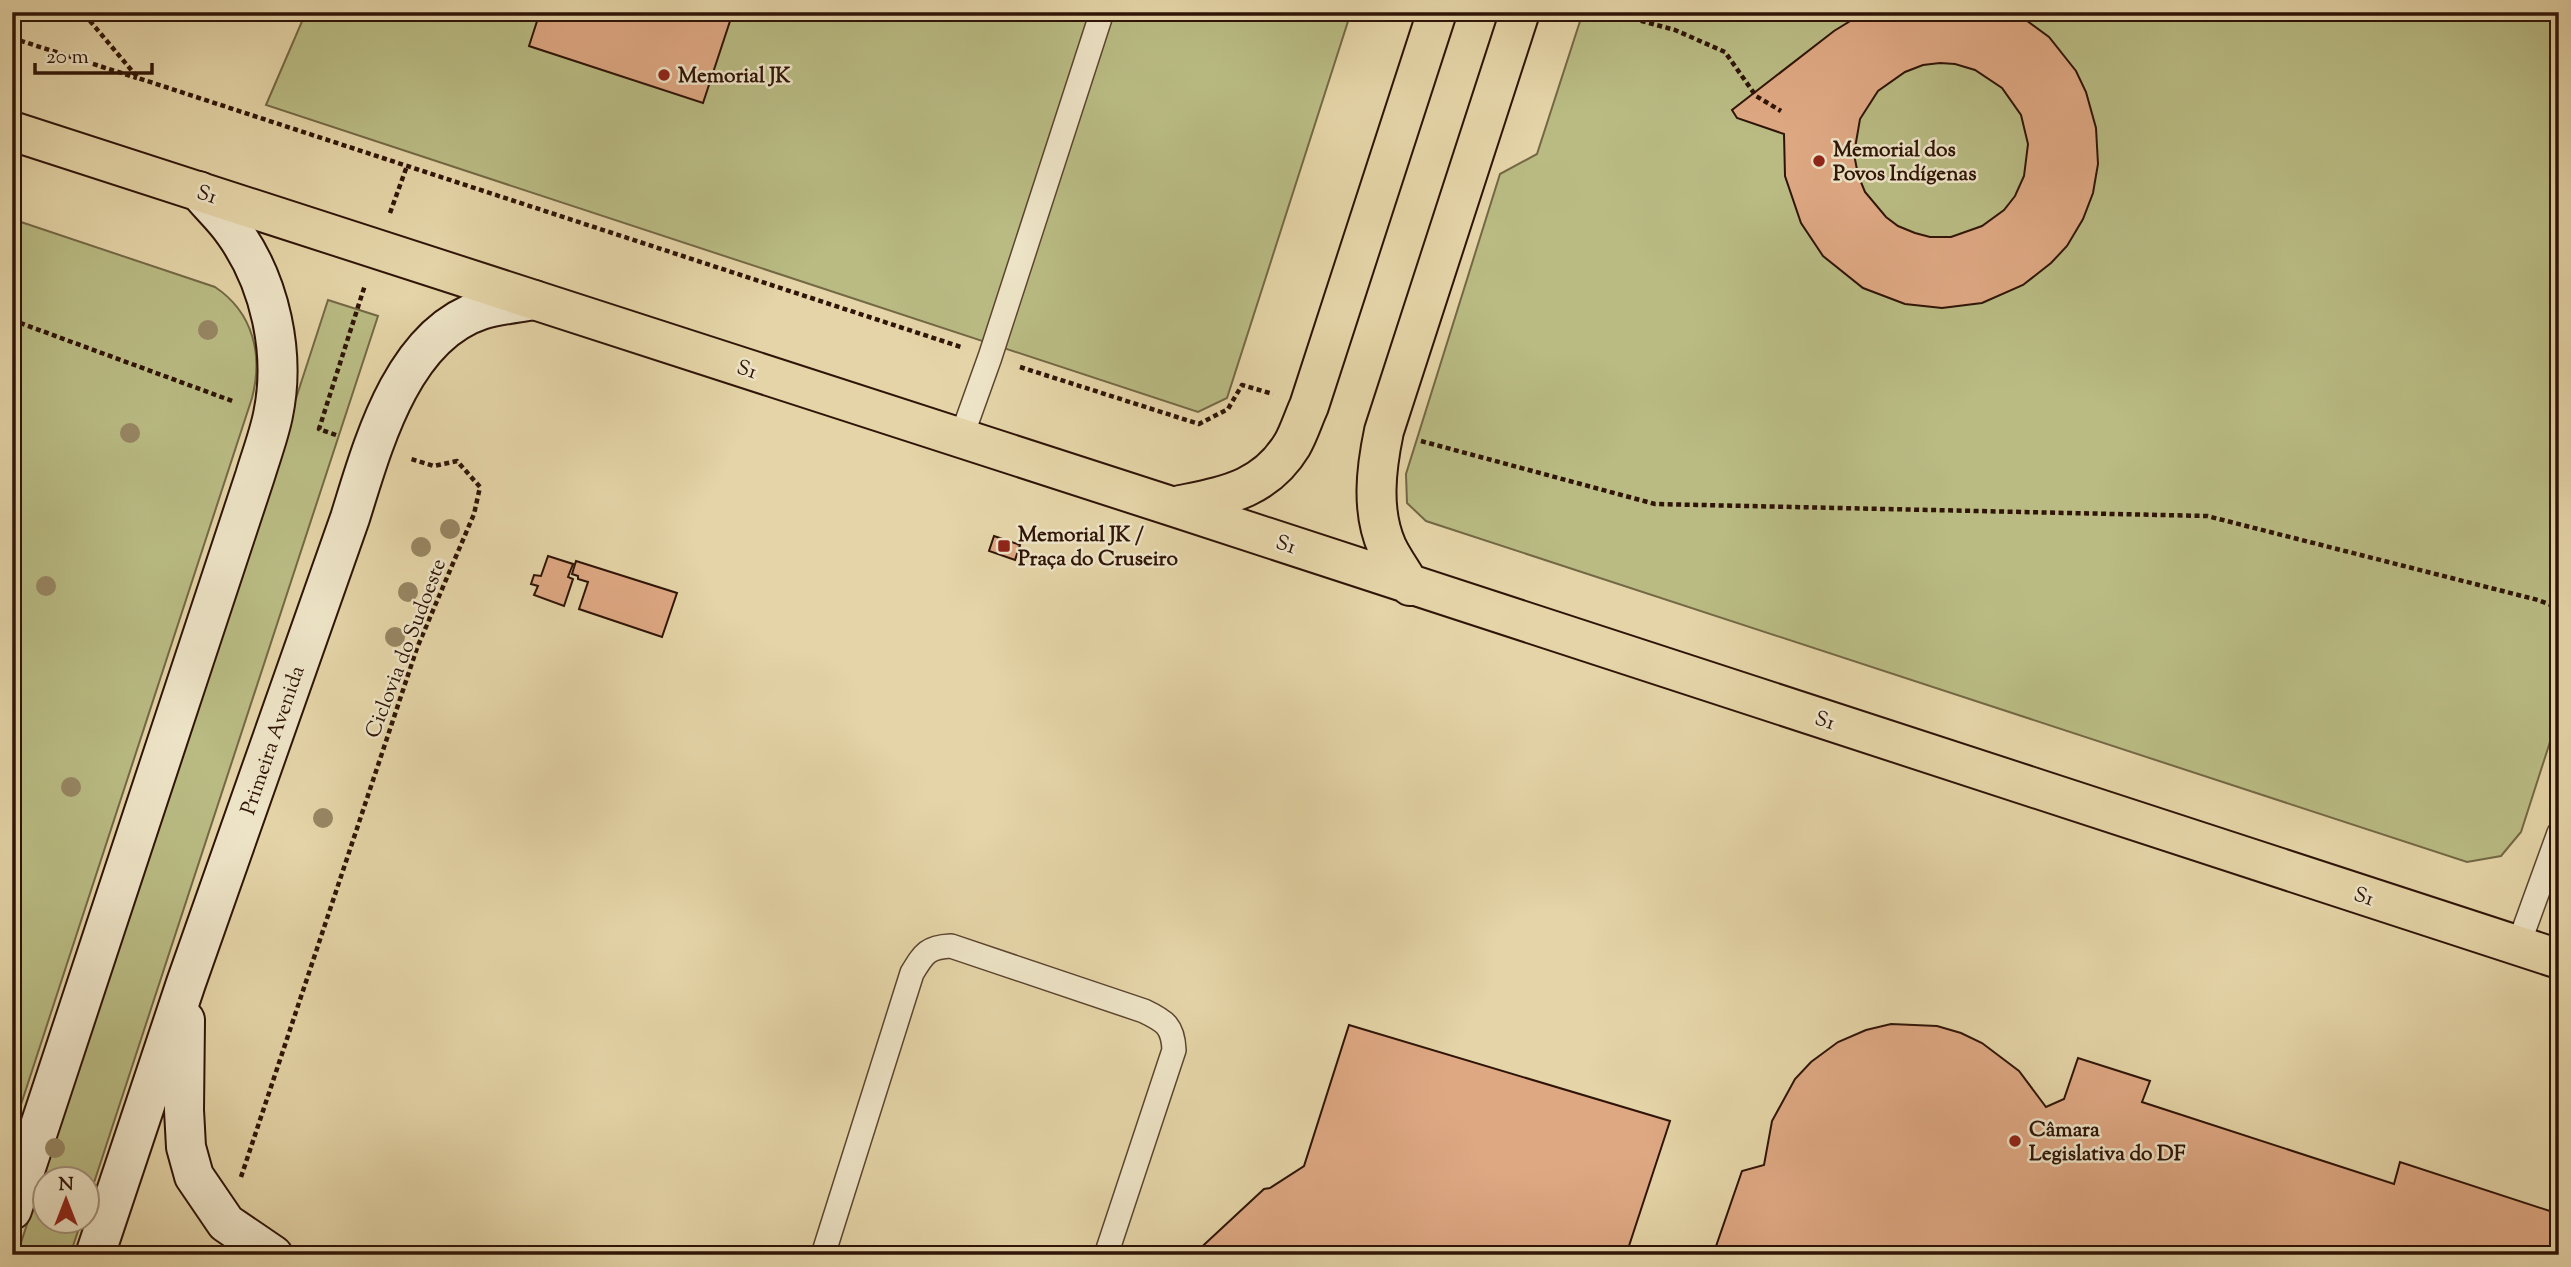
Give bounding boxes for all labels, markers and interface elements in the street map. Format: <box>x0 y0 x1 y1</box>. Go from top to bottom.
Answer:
scale bar <box>35 32 152 76</box>
text: 20 m <box>46 43 89 73</box>
place label: Memorial JK <box>678 62 791 92</box>
marker: Memorial JK <box>656 67 672 83</box>
place label: Memorial dos Povos Indígenas <box>1833 136 1977 190</box>
marker: Memorial dos Povos Indígenas <box>1811 153 1827 169</box>
street label: S1 <box>192 179 220 213</box>
street label: S1 <box>732 354 760 388</box>
place label: Memorial JK / Praça do Cruseiro <box>1018 521 1178 575</box>
street label: S1 <box>1271 529 1299 563</box>
marker: Memorial JK / Praça do Cruseiro <box>996 538 1012 554</box>
street label: Ciclovia do Sudoeste <box>359 555 455 743</box>
street label: Primeira Avenida <box>234 662 314 819</box>
street label: S1 <box>1810 705 1838 739</box>
street label: S1 <box>2349 881 2377 915</box>
place label: Câmara Legislativa do DF <box>2029 1116 2186 1170</box>
marker: Câmara Legislativa do DF <box>2007 1133 2023 1149</box>
north arrow <box>32 1166 102 1236</box>
text: N <box>58 1172 74 1199</box>

